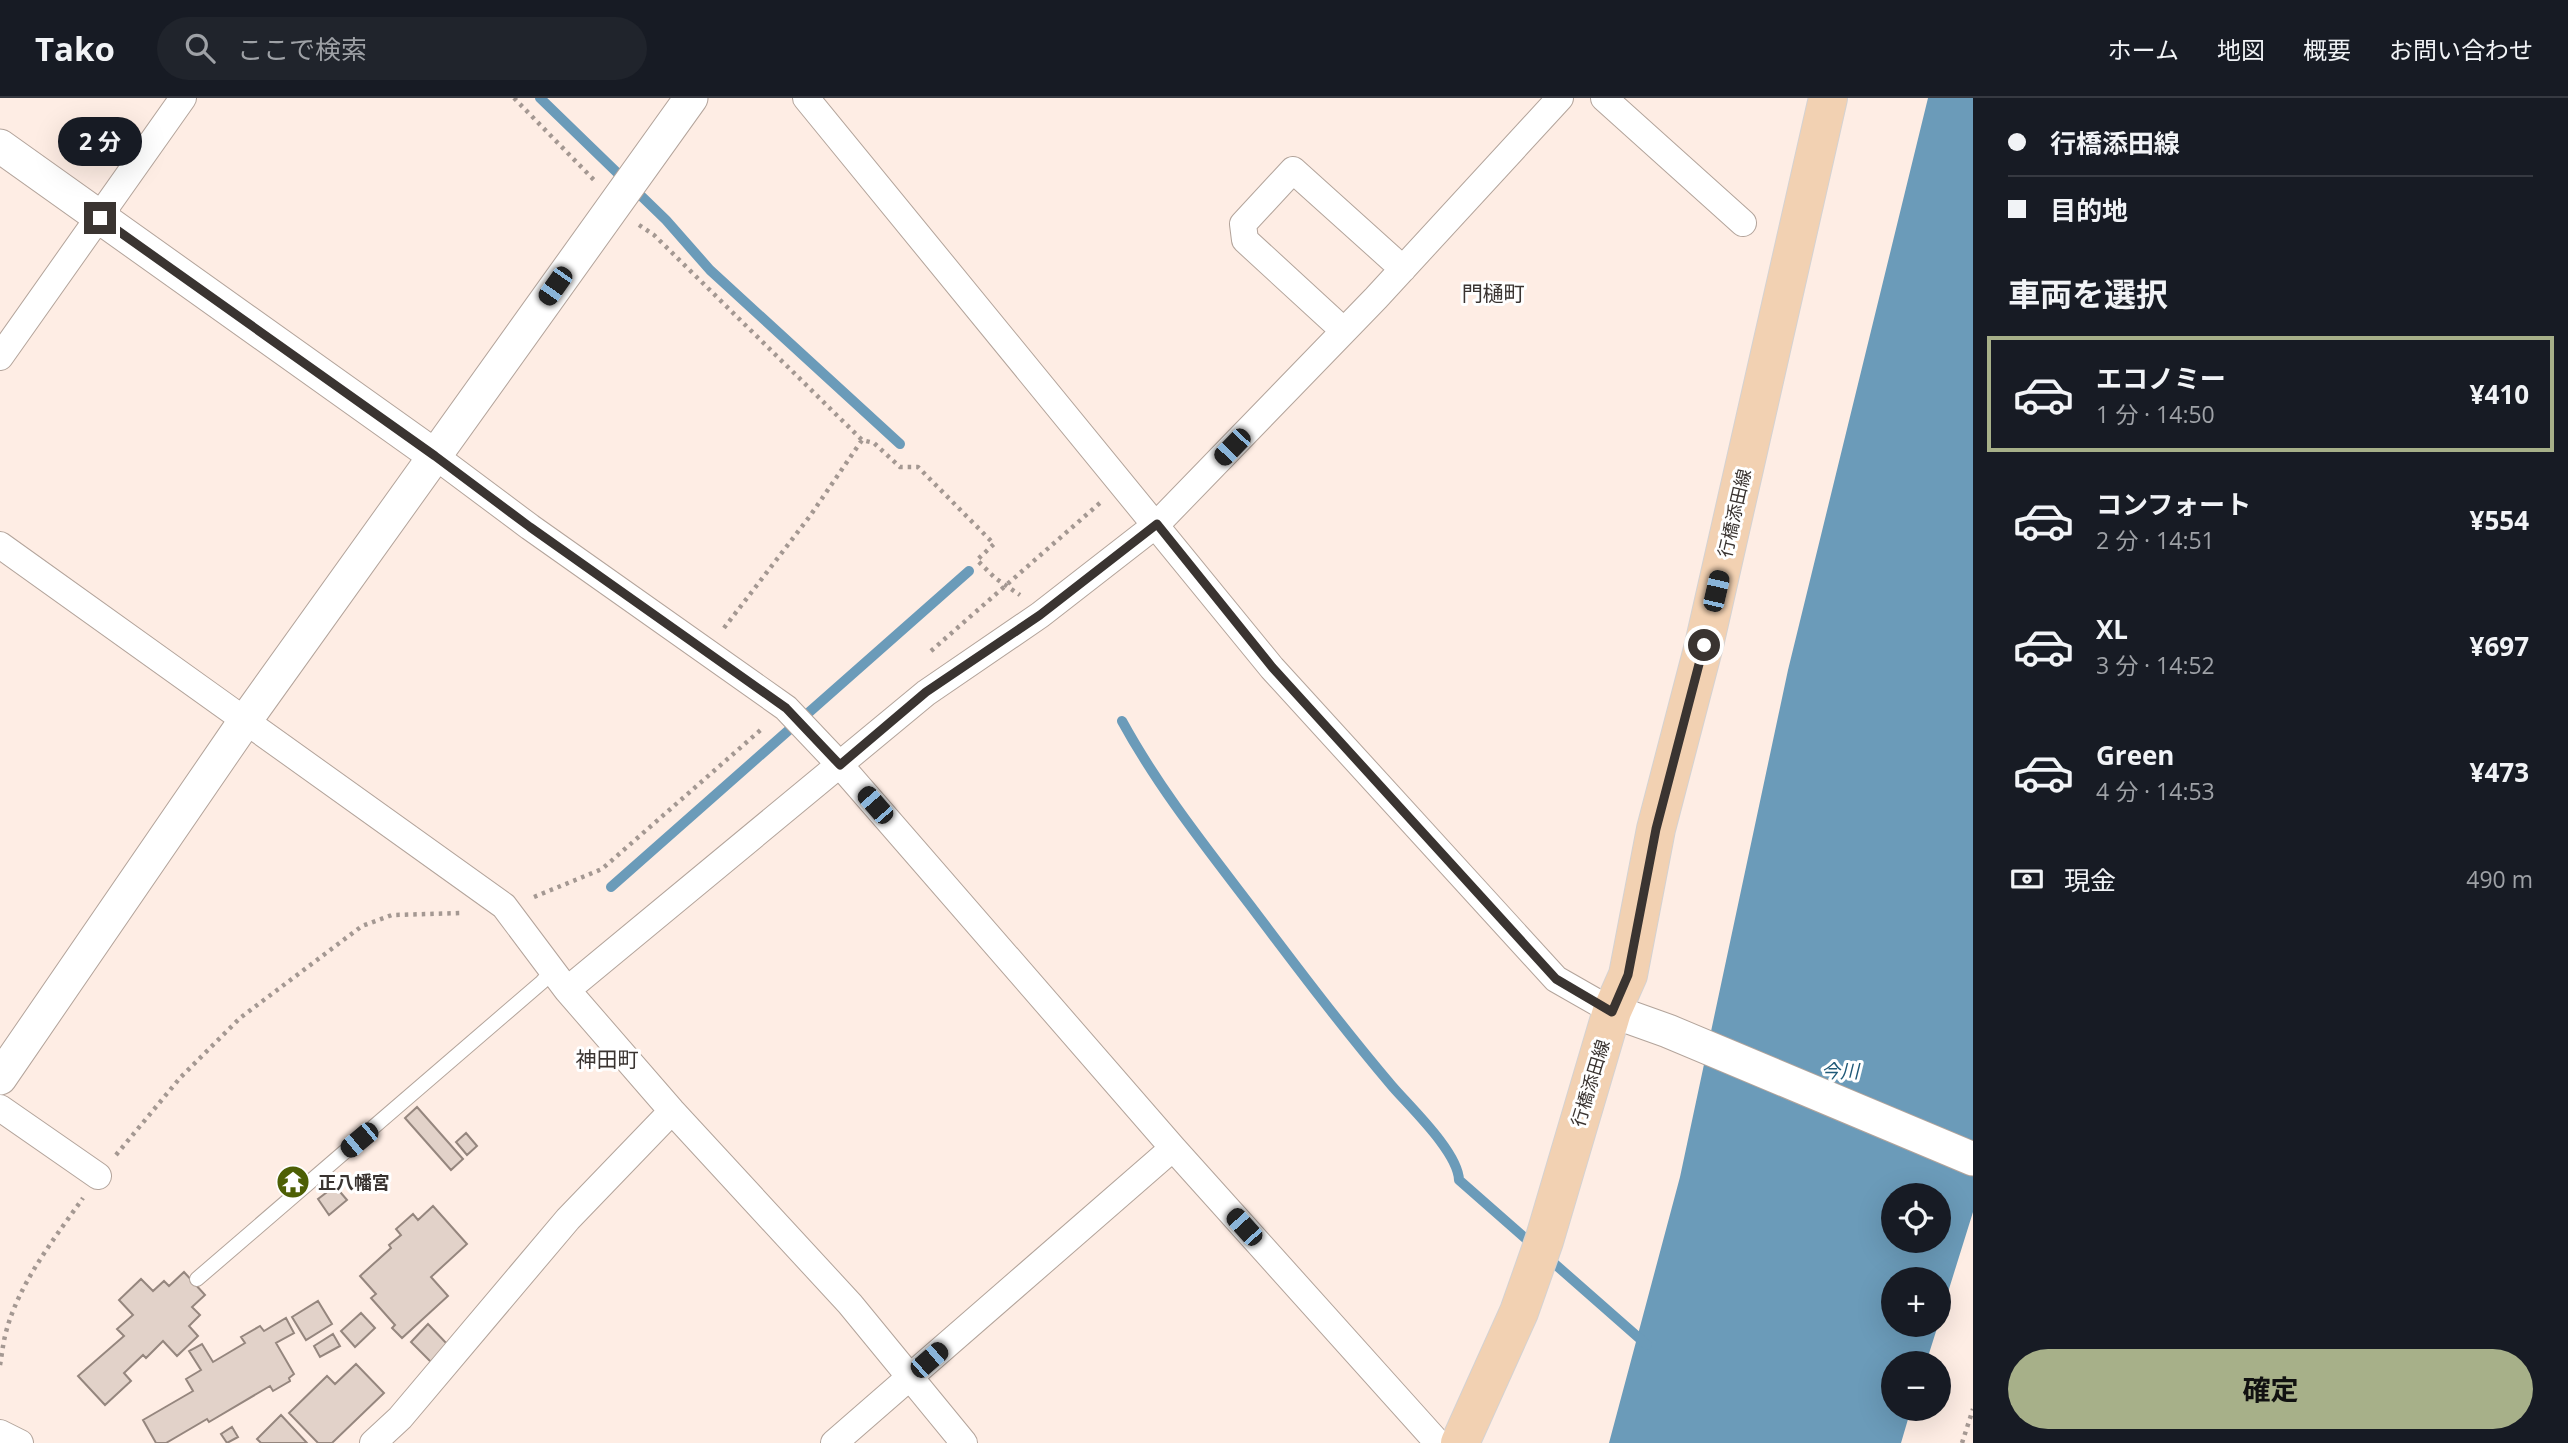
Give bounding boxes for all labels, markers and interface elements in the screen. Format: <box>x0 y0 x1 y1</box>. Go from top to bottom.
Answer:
search box <box>157 17 647 80</box>
text: Tako <box>35 26 115 71</box>
icon: search <box>181 29 219 67</box>
text: ここで検索 <box>237 31 367 67</box>
text: ホーム <box>2108 33 2179 66</box>
text: 地図 <box>2217 33 2265 66</box>
text: 概要 <box>2303 33 2351 66</box>
text: お問い合わせ <box>2389 33 2533 66</box>
callout: 2 分 <box>58 116 142 166</box>
text: 2 分 <box>79 125 121 157</box>
text: 行橋添田線 <box>2050 125 2180 161</box>
text: 目的地 <box>2050 192 2128 228</box>
route end <box>84 202 116 234</box>
car <box>535 263 576 309</box>
text: 車両を選択 <box>2008 272 2168 315</box>
district label: 門樋町 <box>1462 279 1525 307</box>
text: エコノミー <box>2096 360 2226 396</box>
icon: car <box>2012 363 2075 426</box>
text: ¥410 <box>2470 376 2529 412</box>
text: 1 分 · 14:50 <box>2096 398 2215 430</box>
car <box>1210 425 1255 469</box>
street label: 行橋添田線 <box>1712 466 1756 560</box>
text: コンフォート <box>2096 486 2251 522</box>
icon: car <box>2012 489 2075 552</box>
text: ¥554 <box>2470 502 2529 538</box>
text: 2 分 · 14:51 <box>2096 524 2215 556</box>
car <box>1702 568 1731 614</box>
text: XL <box>2096 611 2128 647</box>
icon: car <box>2012 615 2075 678</box>
text: ¥697 <box>2470 628 2529 664</box>
route start <box>1688 629 1720 661</box>
text: 3 分 · 14:52 <box>2096 649 2215 681</box>
text: Green <box>2096 737 2174 773</box>
icon: car <box>2012 741 2075 804</box>
text: ¥473 <box>2470 754 2529 790</box>
text: 4 分 · 14:53 <box>2096 775 2215 807</box>
car <box>854 782 897 828</box>
icon: cash <box>2008 860 2046 898</box>
text: 現金 <box>2064 862 2116 898</box>
text: 490 m <box>2466 863 2533 895</box>
street label: 行橋添田線 <box>1565 1036 1615 1130</box>
district label: 神田町 <box>576 1045 639 1073</box>
water label: 今川 <box>1821 1058 1861 1084</box>
car <box>337 1118 382 1162</box>
temple icon: 正八幡宮 <box>274 1163 312 1201</box>
place label: 正八幡宮 <box>318 1170 390 1194</box>
map controls <box>1881 1183 1951 1421</box>
button: locate <box>1881 1183 1951 1253</box>
car <box>1223 1204 1266 1250</box>
button: + <box>1881 1267 1951 1337</box>
car <box>907 1338 952 1382</box>
button: 確定 <box>2008 1349 2533 1429</box>
button: − <box>1881 1351 1951 1421</box>

